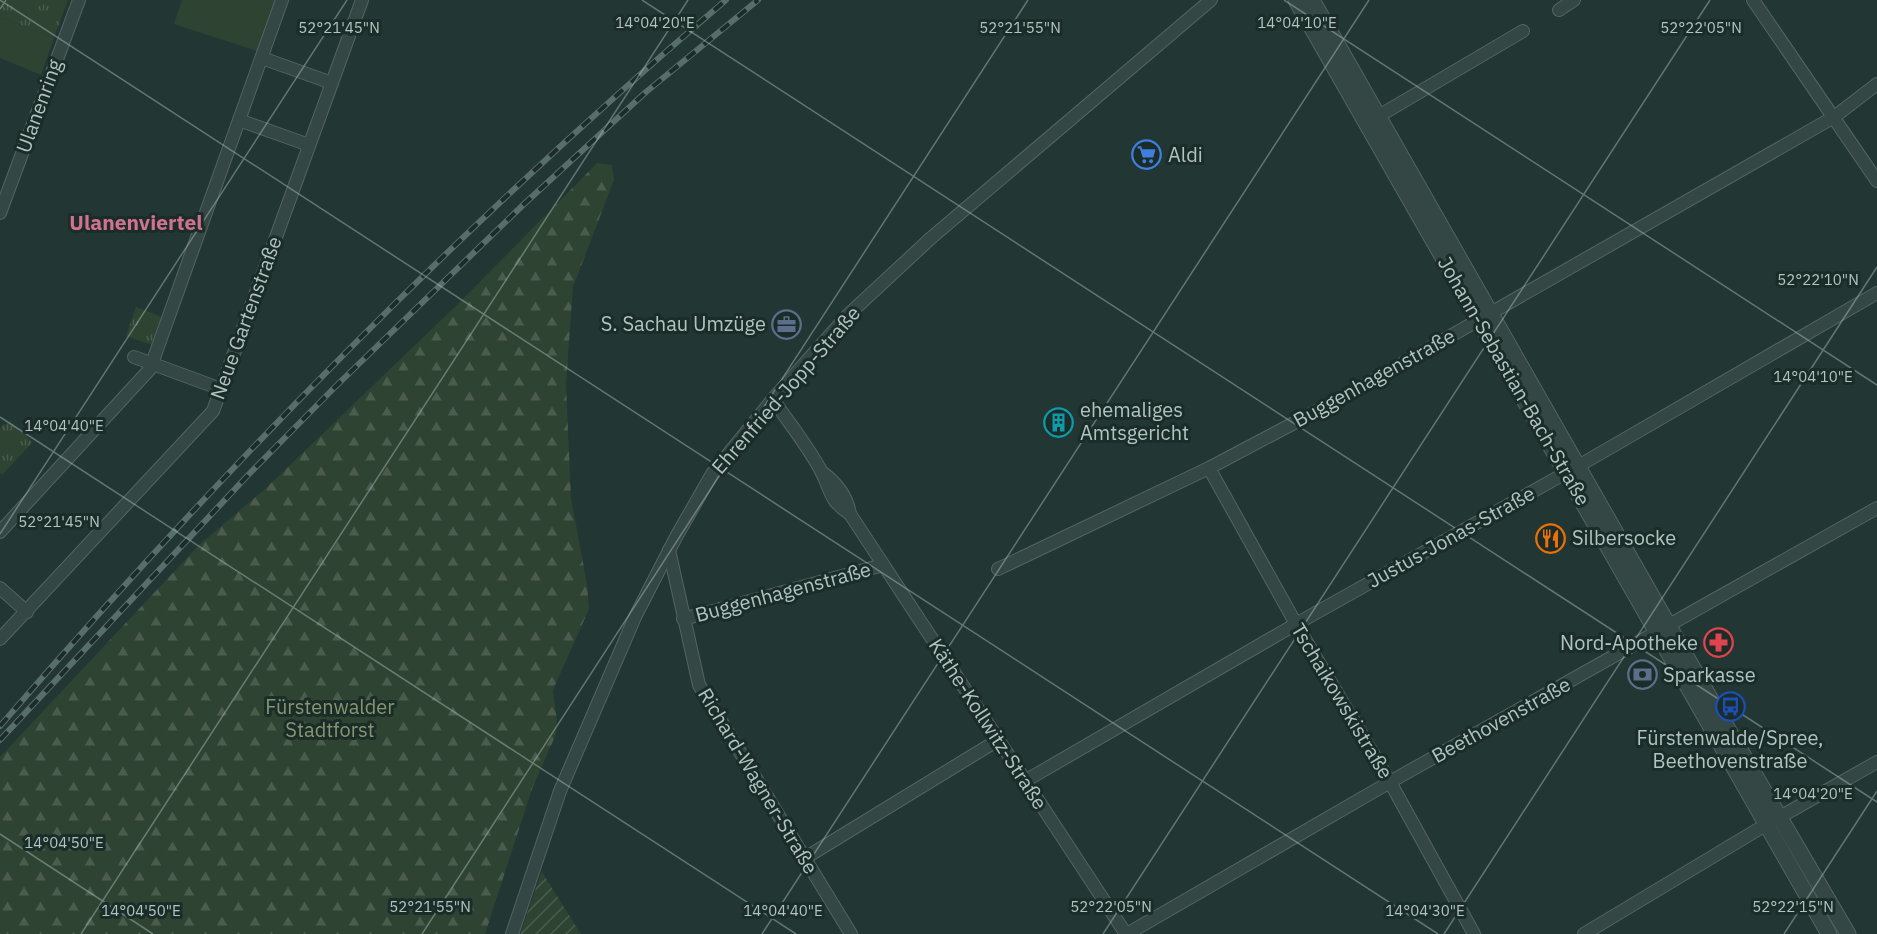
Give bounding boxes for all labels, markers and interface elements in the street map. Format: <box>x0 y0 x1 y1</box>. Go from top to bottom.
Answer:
text: 14°04'20"E <box>615 13 695 32</box>
text: 14°04'10"E <box>1257 13 1337 32</box>
text: 52°21'45"N <box>298 18 380 37</box>
text: 52°21'55"N <box>979 18 1061 37</box>
text: 52°22'05"N <box>1660 18 1742 37</box>
street label: Ulanenring <box>9 55 68 156</box>
supermarket icon: Aldi <box>1131 139 1163 171</box>
place label: Aldi <box>1168 141 1203 168</box>
district label: Ulanenviertel <box>69 208 203 236</box>
street label: Neue Gartenstraße <box>203 232 288 403</box>
street label: Johann-Sebastian-Bach-Straße <box>1432 251 1597 510</box>
text: 52°22'10"N <box>1777 270 1859 289</box>
street label: Ehrenfried-Jopp-Straße <box>705 300 866 479</box>
office icon: S. Sachau Umzüge <box>771 308 803 340</box>
place label: S. Sachau Umzüge <box>601 310 766 337</box>
street label: Buggenhagenstraße <box>1288 322 1459 433</box>
text: 14°04'10"E <box>1773 367 1853 386</box>
place label: ehemaliges Amtsgericht <box>1080 396 1189 446</box>
building icon: ehemaliges Amtsgericht <box>1043 406 1075 438</box>
text: 14°04'40"E <box>24 416 104 435</box>
street label: Justus-Jonas-Straße <box>1362 479 1539 594</box>
text: 52°21'45"N <box>18 512 100 531</box>
restaurant icon: Silbersocke <box>1535 522 1567 554</box>
place label: Silbersocke <box>1572 524 1676 551</box>
street label: Buggenhagenstraße <box>692 555 874 628</box>
street label: Tschaikowskistraße <box>1285 618 1400 784</box>
pharmacy icon: Nord-Apotheke <box>1703 627 1735 659</box>
place label: Nord-Apotheke <box>1560 629 1698 656</box>
street label: Käthe-Kollwitz-Straße <box>923 633 1054 814</box>
bank icon: Sparkasse <box>1626 659 1658 691</box>
place label: Sparkasse <box>1663 661 1756 688</box>
street label: Beethovenstraße <box>1427 670 1575 769</box>
street label: Richard-Wagner-Straße <box>692 683 825 879</box>
bus stop icon: Fürstenwalde/Spree, Beethovenstraße <box>1714 691 1746 723</box>
park label: Fürstenwalder Stadtforst <box>265 693 395 743</box>
place label: Fürstenwalde/Spree, Beethovenstraße <box>1637 724 1823 774</box>
text: 14°04'20"E <box>1773 784 1853 803</box>
text: 14°04'50"E <box>24 833 104 852</box>
text: 52°21'55"N <box>389 897 471 916</box>
text: 52°22'05"N <box>1070 897 1152 916</box>
text: 52°22'15"N <box>1752 897 1834 916</box>
text: 14°04'50"E <box>101 901 181 920</box>
text: 14°04'40"E <box>743 901 823 920</box>
text: 14°04'30"E <box>1385 901 1465 920</box>

